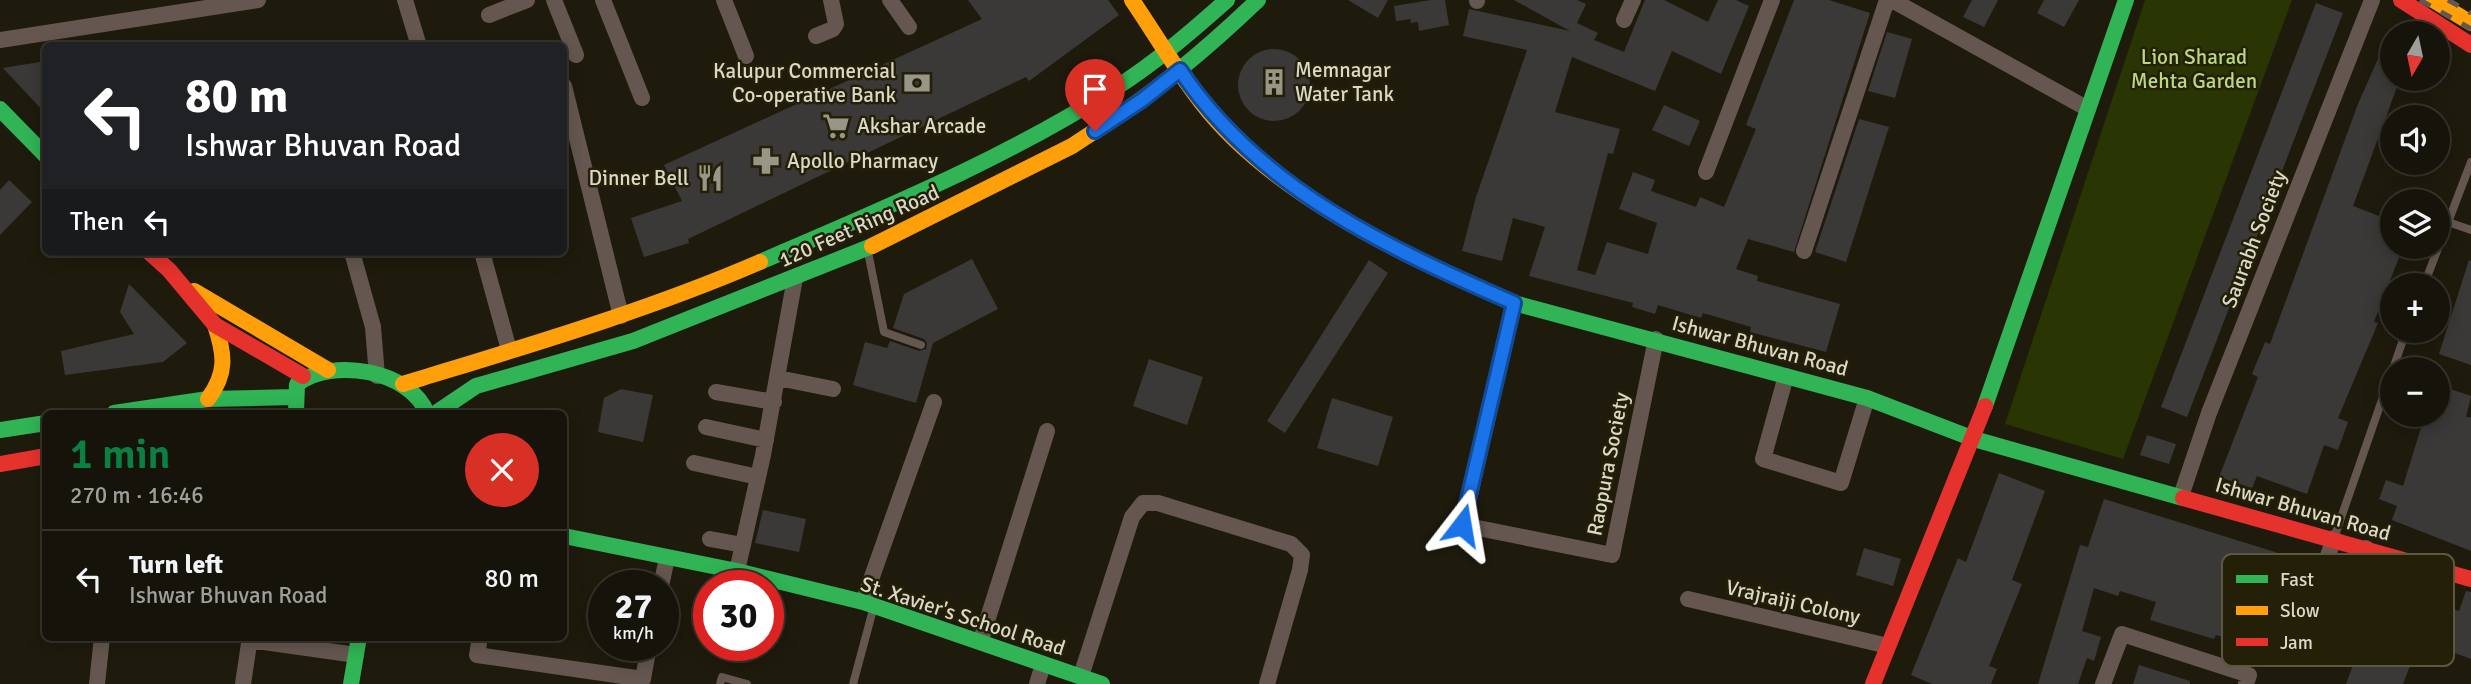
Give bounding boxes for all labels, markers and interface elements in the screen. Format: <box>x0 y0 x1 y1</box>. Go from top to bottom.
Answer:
north arrow <box>2380 21 2450 91</box>
map controls <box>2380 21 2450 427</box>
park label: Lion Sharad Mehta Garden <box>2131 44 2257 94</box>
place label: Memnagar Water Tank <box>1295 57 1394 107</box>
place label: Kalupur Commercial Co-operative Bank <box>713 58 896 108</box>
pin <box>1065 59 1125 131</box>
text: 80 m <box>185 66 288 126</box>
building icon: Memnagar Water Tank <box>1259 67 1289 97</box>
bank icon: Kalupur Commercial Co-operative Bank <box>902 68 932 98</box>
icon: left <box>70 70 161 161</box>
icon: arrive <box>1076 70 1114 108</box>
button: sound <box>2380 105 2450 175</box>
supermarket icon: Akshar Arcade <box>821 111 851 141</box>
place label: Akshar Arcade <box>857 113 986 139</box>
text: Ishwar Bhuvan Road <box>185 126 461 165</box>
pharmacy icon: Apollo Pharmacy <box>751 146 781 176</box>
place label: Apollo Pharmacy <box>787 148 938 174</box>
restaurant icon: Dinner Bell <box>695 163 725 193</box>
place label: Dinner Bell <box>589 165 689 191</box>
street label: Saurabh Society <box>2216 166 2292 311</box>
street label: 120 Feet Ring Road <box>775 179 943 273</box>
button: layers <box>2380 189 2450 259</box>
icon: left <box>138 203 176 241</box>
text: Then <box>70 206 124 238</box>
button: + <box>2380 273 2450 343</box>
street label: Ishwar Bhuvan Road <box>1669 310 1851 382</box>
button: − <box>2380 357 2450 427</box>
street label: Raopura Society <box>1581 390 1635 538</box>
text: 1 min <box>70 429 171 480</box>
button: close <box>465 433 539 507</box>
street label: Ishwar Bhuvan Road <box>2212 472 2394 546</box>
text: 270 m · 16:46 <box>70 481 204 510</box>
position arrow <box>1425 488 1499 562</box>
text: Turn left <box>129 549 223 581</box>
legend <box>2222 554 2454 666</box>
icon: left <box>70 560 108 598</box>
text: 80 m <box>484 563 539 595</box>
text: Fast <box>2280 568 2314 592</box>
speed limit sign: 30 <box>693 570 784 661</box>
street label: St. Xavier's School Road <box>857 571 1069 661</box>
street label: Vrajraiji Colony <box>1723 574 1863 630</box>
text: Ishwar Bhuvan Road <box>129 581 328 610</box>
text: 27 <box>615 585 652 628</box>
text: Slow <box>2280 599 2320 623</box>
text: km/h <box>613 622 654 644</box>
text: Jam <box>2280 631 2313 655</box>

